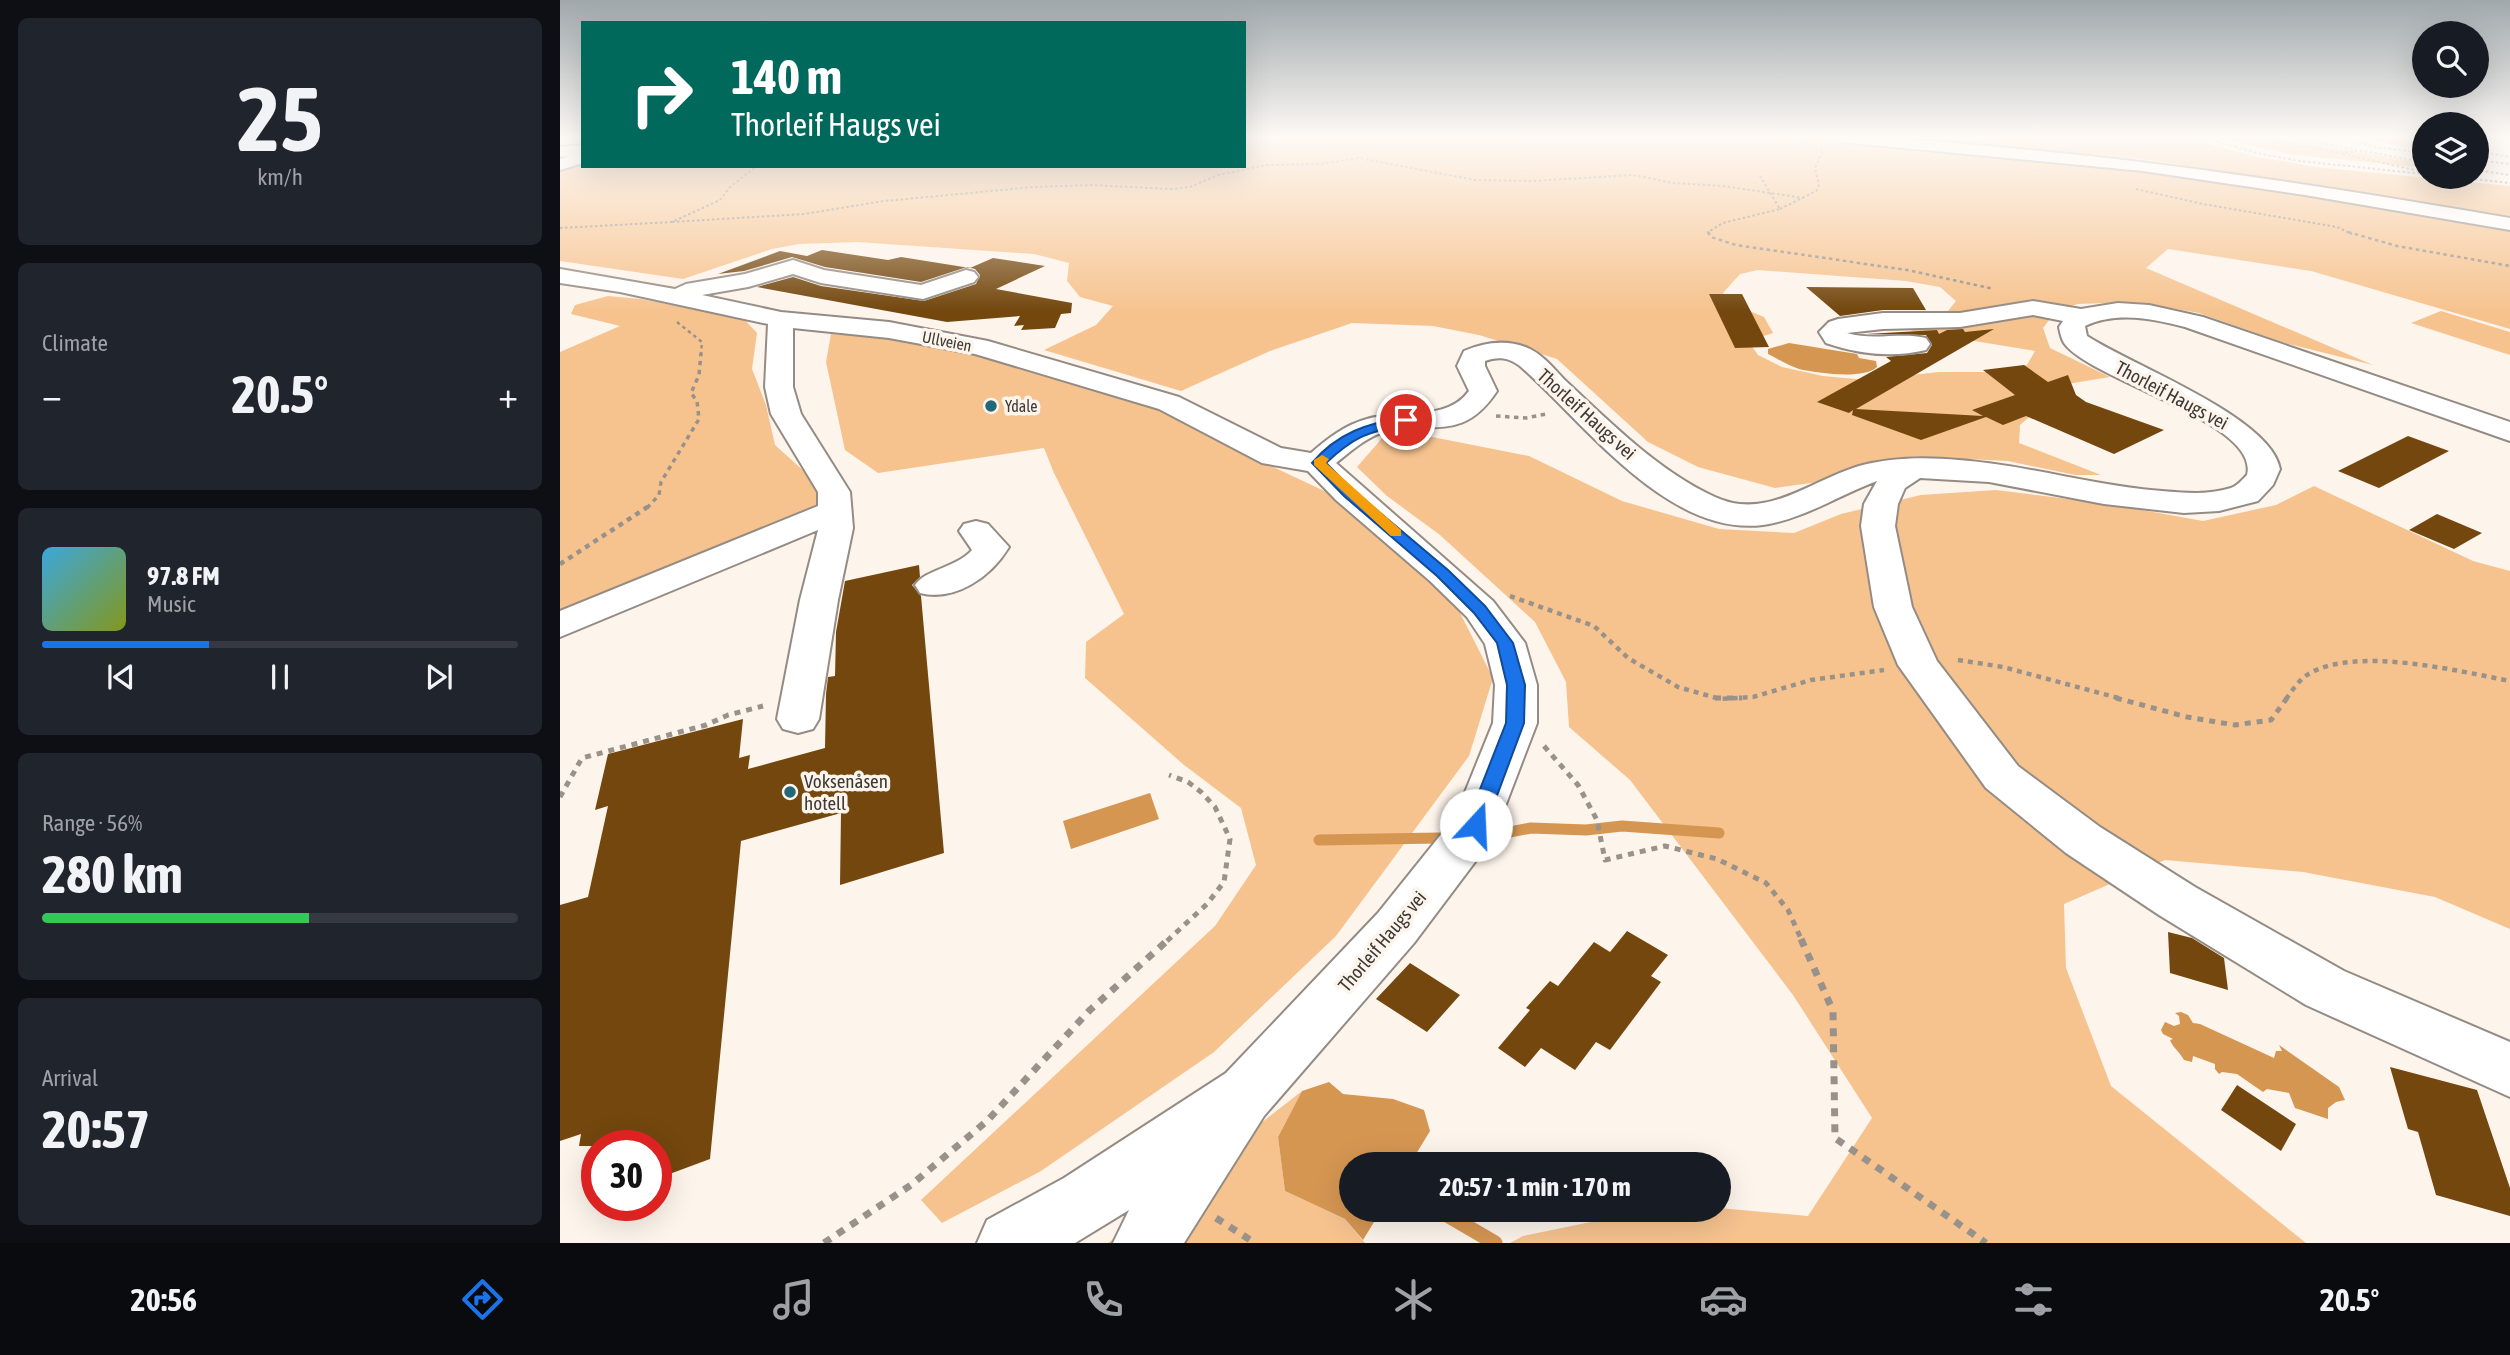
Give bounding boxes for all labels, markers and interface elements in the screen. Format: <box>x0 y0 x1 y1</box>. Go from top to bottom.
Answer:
map controls <box>2412 21 2489 189</box>
button: search <box>2412 21 2489 98</box>
text: 140 m <box>731 48 842 104</box>
icon: right <box>616 49 707 140</box>
text: 25 <box>237 66 323 170</box>
text: Thorleif Haugs vei <box>731 106 941 143</box>
button: layers <box>2412 112 2489 189</box>
text: km/h <box>257 164 303 190</box>
street label: Ullveien <box>921 327 973 355</box>
text: Climate <box>42 330 108 356</box>
street label: Thorleif Haugs vei <box>2112 356 2232 434</box>
text: 20.5° <box>232 364 328 424</box>
street label: Thorleif Haugs vei <box>1533 364 1641 464</box>
text: − <box>42 373 62 416</box>
text: + <box>498 373 518 416</box>
pin <box>1376 390 1436 450</box>
place label: Ydale <box>1005 397 1038 415</box>
marker: Ydale <box>983 398 999 414</box>
icon: arrive <box>1387 401 1425 439</box>
text: 97.8 FM <box>147 561 220 591</box>
text: Music <box>147 591 195 617</box>
icon: previous <box>102 658 140 696</box>
icon: pause <box>261 658 299 696</box>
icon: next <box>420 658 458 696</box>
place label: Voksenåsen hotell <box>804 770 888 814</box>
marker: Voksenåsen hotell <box>782 784 798 800</box>
position arrow <box>1439 788 1513 862</box>
text: Range · 56% <box>42 810 142 836</box>
text: 280 km <box>42 844 183 904</box>
street label: Thorleif Haugs vei <box>1334 886 1430 996</box>
text: Arrival <box>42 1065 98 1091</box>
text: 20:57 <box>42 1099 150 1159</box>
speed limit sign: 30 <box>581 1130 672 1221</box>
text: 20:57 · 1 min · 170 m <box>1439 1172 1631 1202</box>
icon: directions <box>458 1275 507 1324</box>
icon: music <box>769 1275 818 1324</box>
icon: phone <box>1079 1275 1128 1324</box>
icon: climate <box>1389 1275 1438 1324</box>
icon: car <box>1699 1275 1748 1324</box>
icon: filters <box>2009 1275 2058 1324</box>
text: 20:56 <box>131 1281 197 1318</box>
text: 20.5° <box>2320 1281 2379 1318</box>

